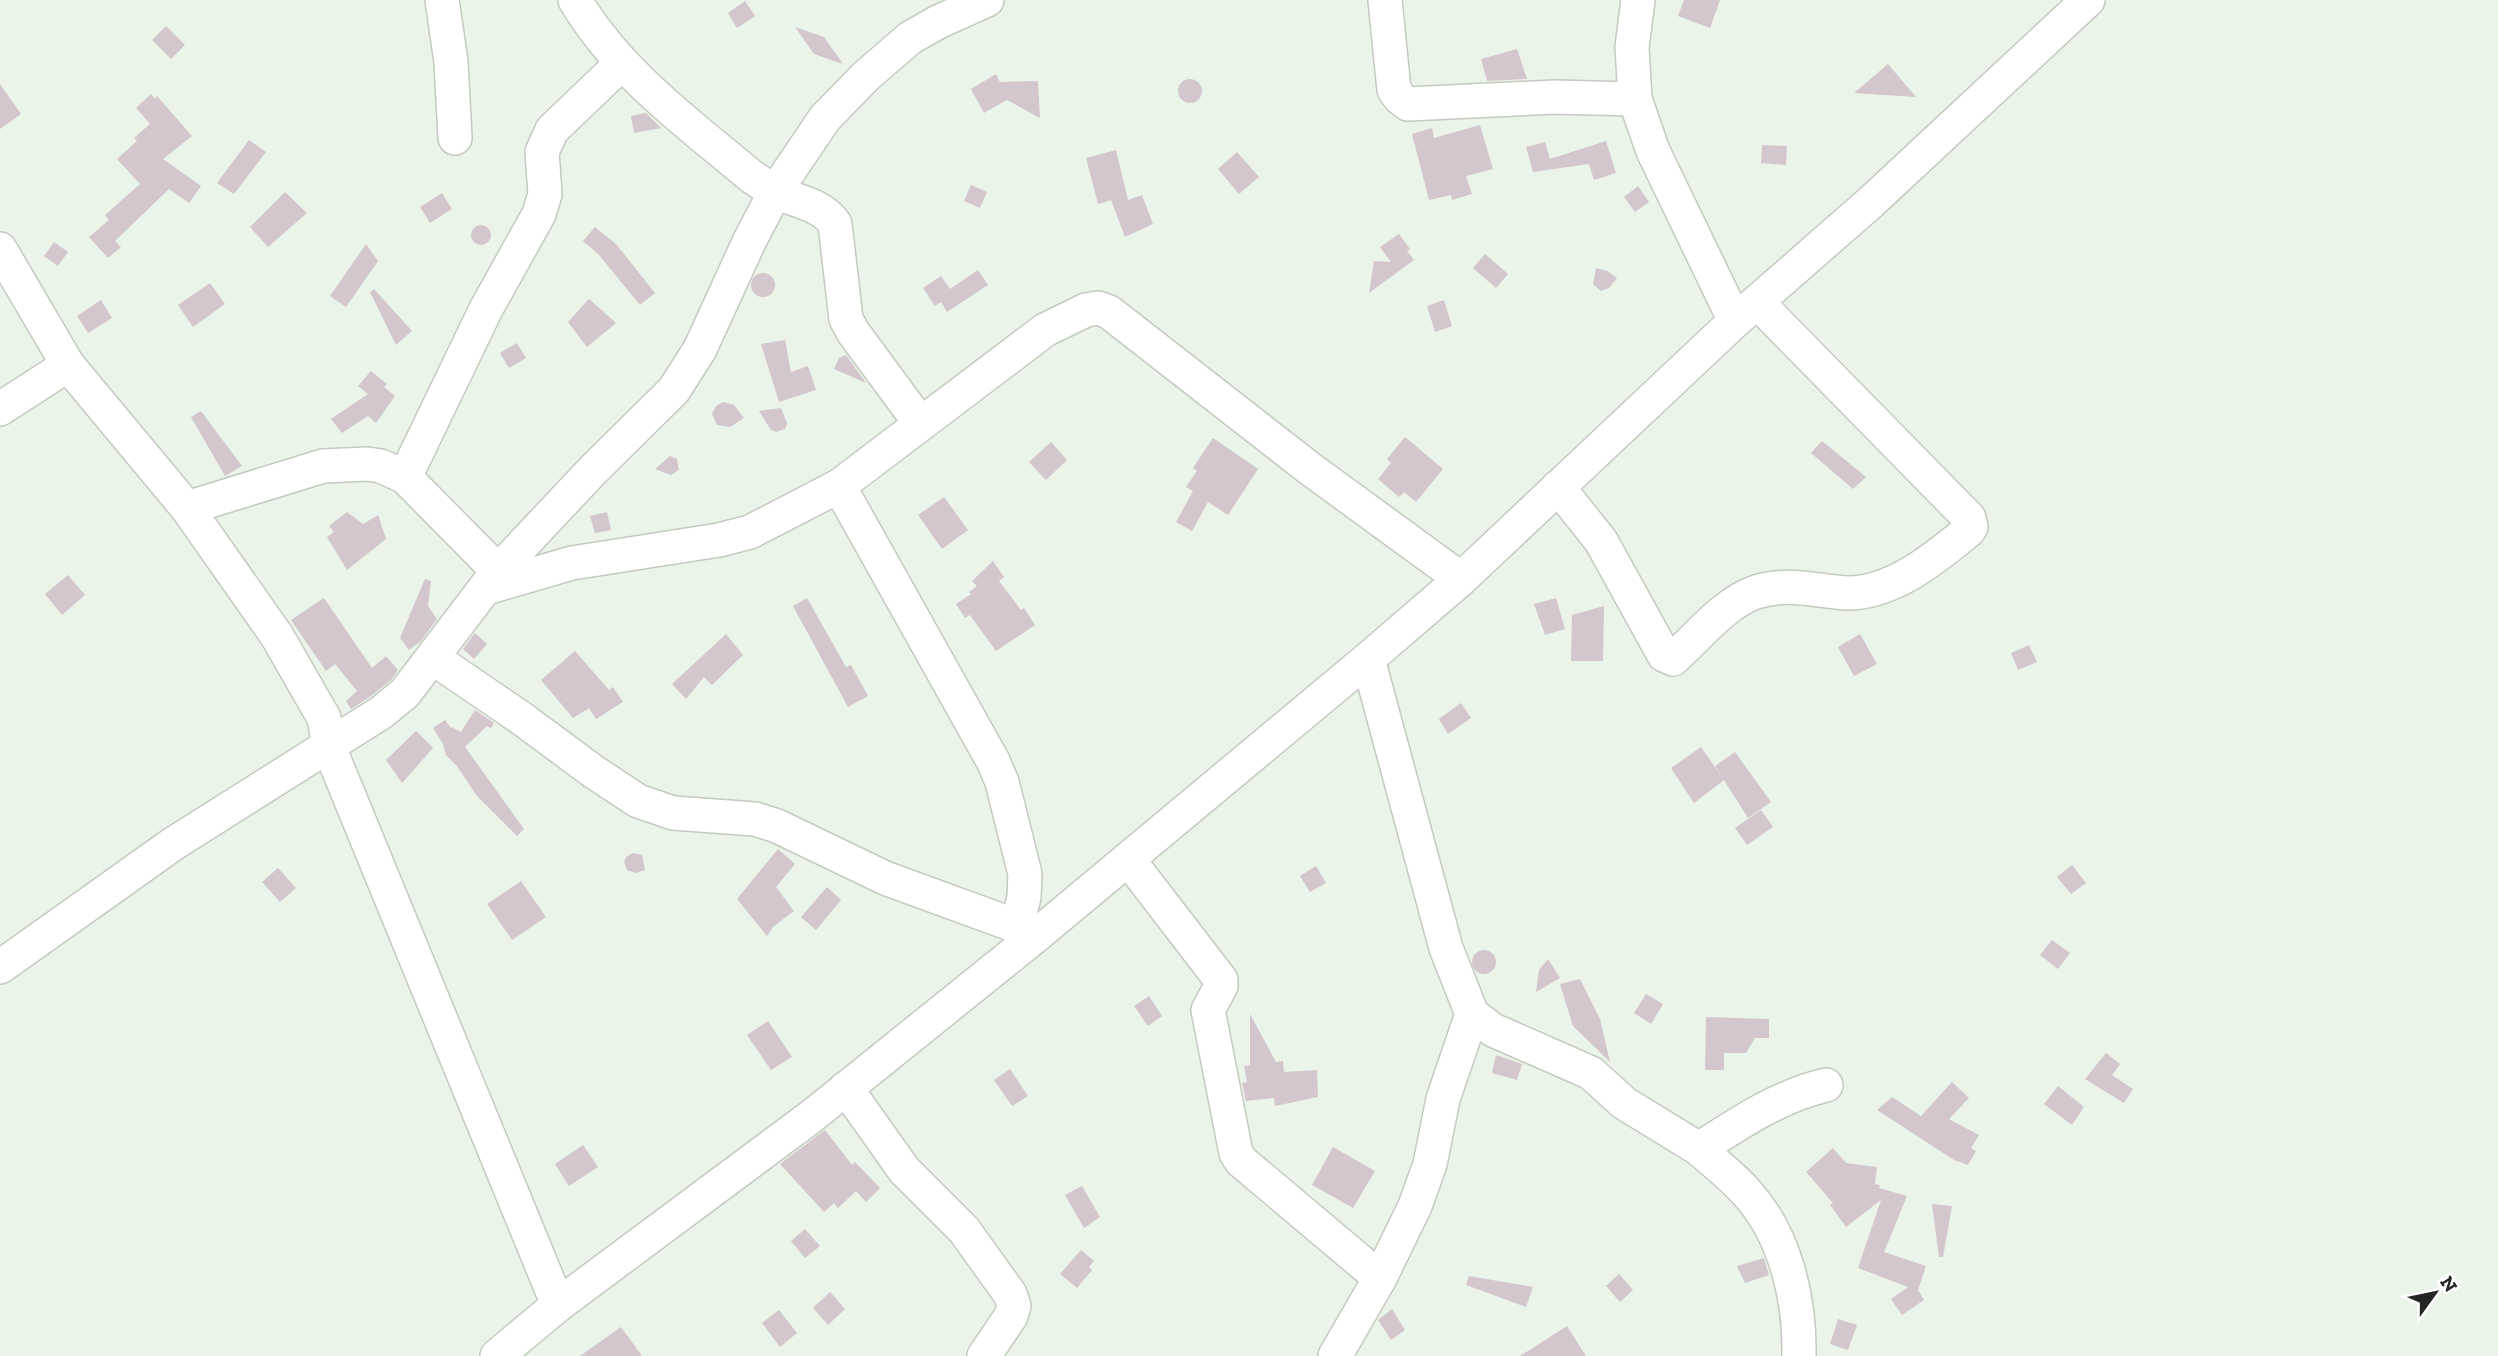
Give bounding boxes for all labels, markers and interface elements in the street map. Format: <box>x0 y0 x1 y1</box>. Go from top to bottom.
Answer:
north arrow <box>2400 1258 2470 1328</box>
text: N <box>2435 1272 2462 1296</box>

